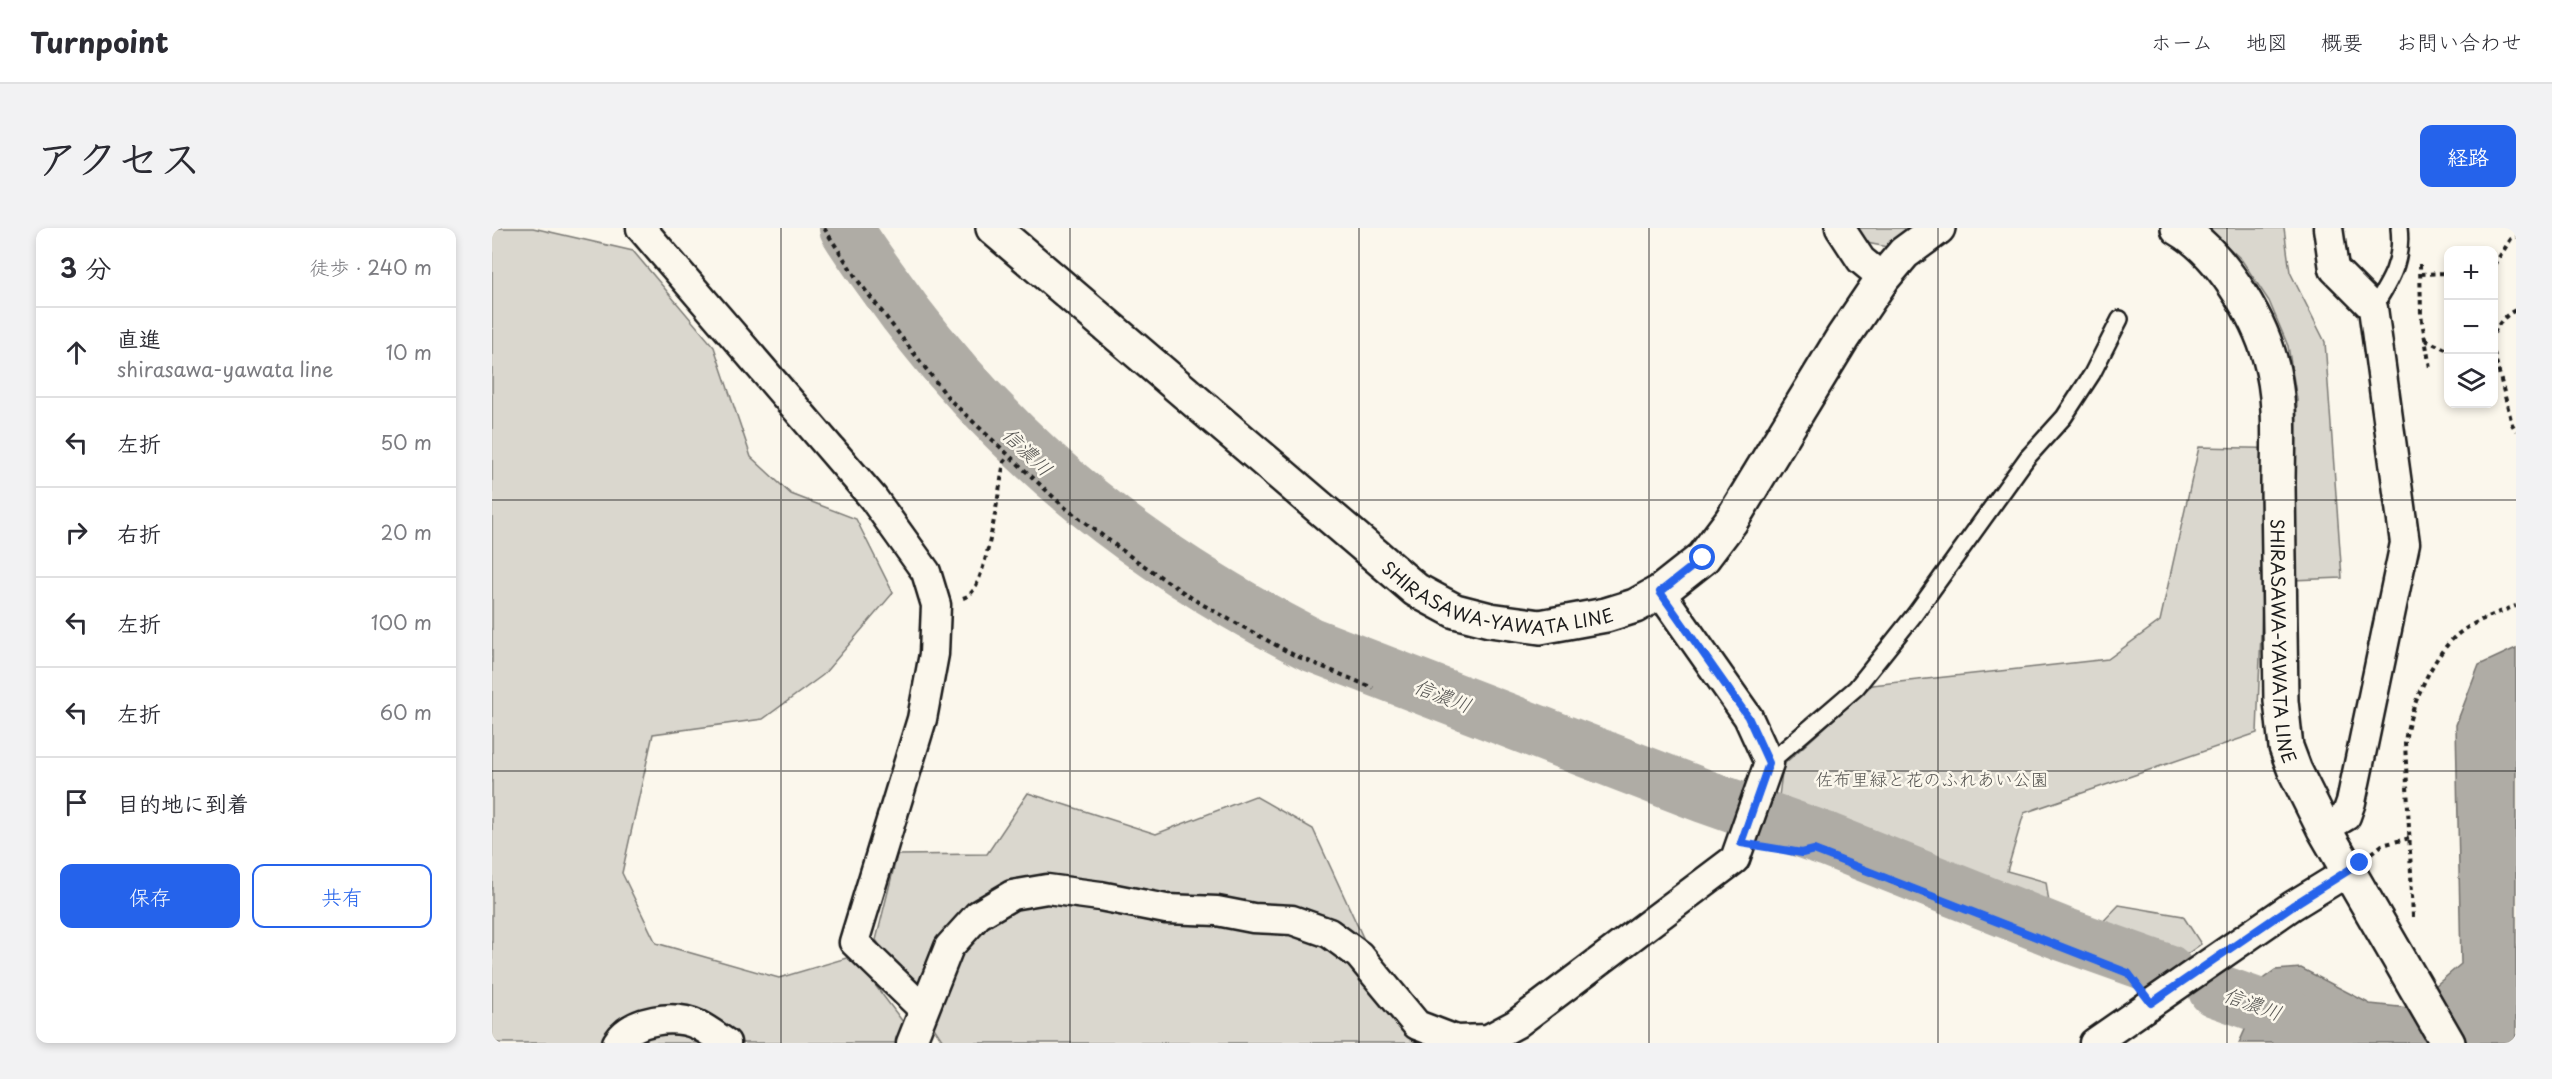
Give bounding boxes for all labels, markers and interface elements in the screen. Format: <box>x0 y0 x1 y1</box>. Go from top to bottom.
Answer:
text: Turnpoint <box>30 20 169 63</box>
text: ホーム <box>2151 25 2213 57</box>
text: 地図 <box>2246 25 2288 57</box>
text: 概要 <box>2321 25 2363 57</box>
text: お問い合わせ <box>2396 25 2522 57</box>
text: アクセス <box>36 125 201 188</box>
button: 経路 <box>2420 125 2516 187</box>
map controls <box>2444 246 2498 408</box>
button: + <box>2444 246 2498 300</box>
text: 3 分 <box>60 248 111 287</box>
text: 徒歩 · 240 m <box>309 252 432 282</box>
button: − <box>2444 300 2498 354</box>
text: 直進 <box>117 321 161 354</box>
icon: ahead <box>60 336 93 369</box>
text: 10 m <box>385 337 432 367</box>
text: shirasawa-yawata line <box>117 354 333 384</box>
button: layers <box>2444 354 2498 408</box>
water label: 信濃川 <box>996 419 1060 483</box>
icon: left <box>60 426 93 459</box>
text: 左折 <box>117 426 161 459</box>
text: 50 m <box>380 427 432 457</box>
icon: right <box>60 516 93 549</box>
text: 右折 <box>117 516 161 549</box>
text: 20 m <box>380 517 432 547</box>
street label: SHIRASAWA-YAWATA LINE <box>2265 518 2304 767</box>
route start <box>1689 544 1715 570</box>
street label: SHIRASAWA-YAWATA LINE <box>1377 554 1616 641</box>
icon: left <box>60 606 93 639</box>
text: 左折 <box>117 606 161 639</box>
text: 100 m <box>371 607 432 637</box>
water label: 信濃川 <box>1410 670 1476 720</box>
icon: left <box>60 696 93 729</box>
text: 左折 <box>117 696 161 729</box>
text: 60 m <box>380 697 432 727</box>
park label: 佐布里緑と花のふれあい公園 <box>1815 765 2049 792</box>
icon: arrive <box>60 786 93 819</box>
text: 目的地に到着 <box>117 786 249 819</box>
route end <box>2346 849 2372 875</box>
button: 保存 <box>60 864 240 928</box>
button: 共有 <box>252 864 432 928</box>
water label: 信濃川 <box>2220 979 2286 1027</box>

